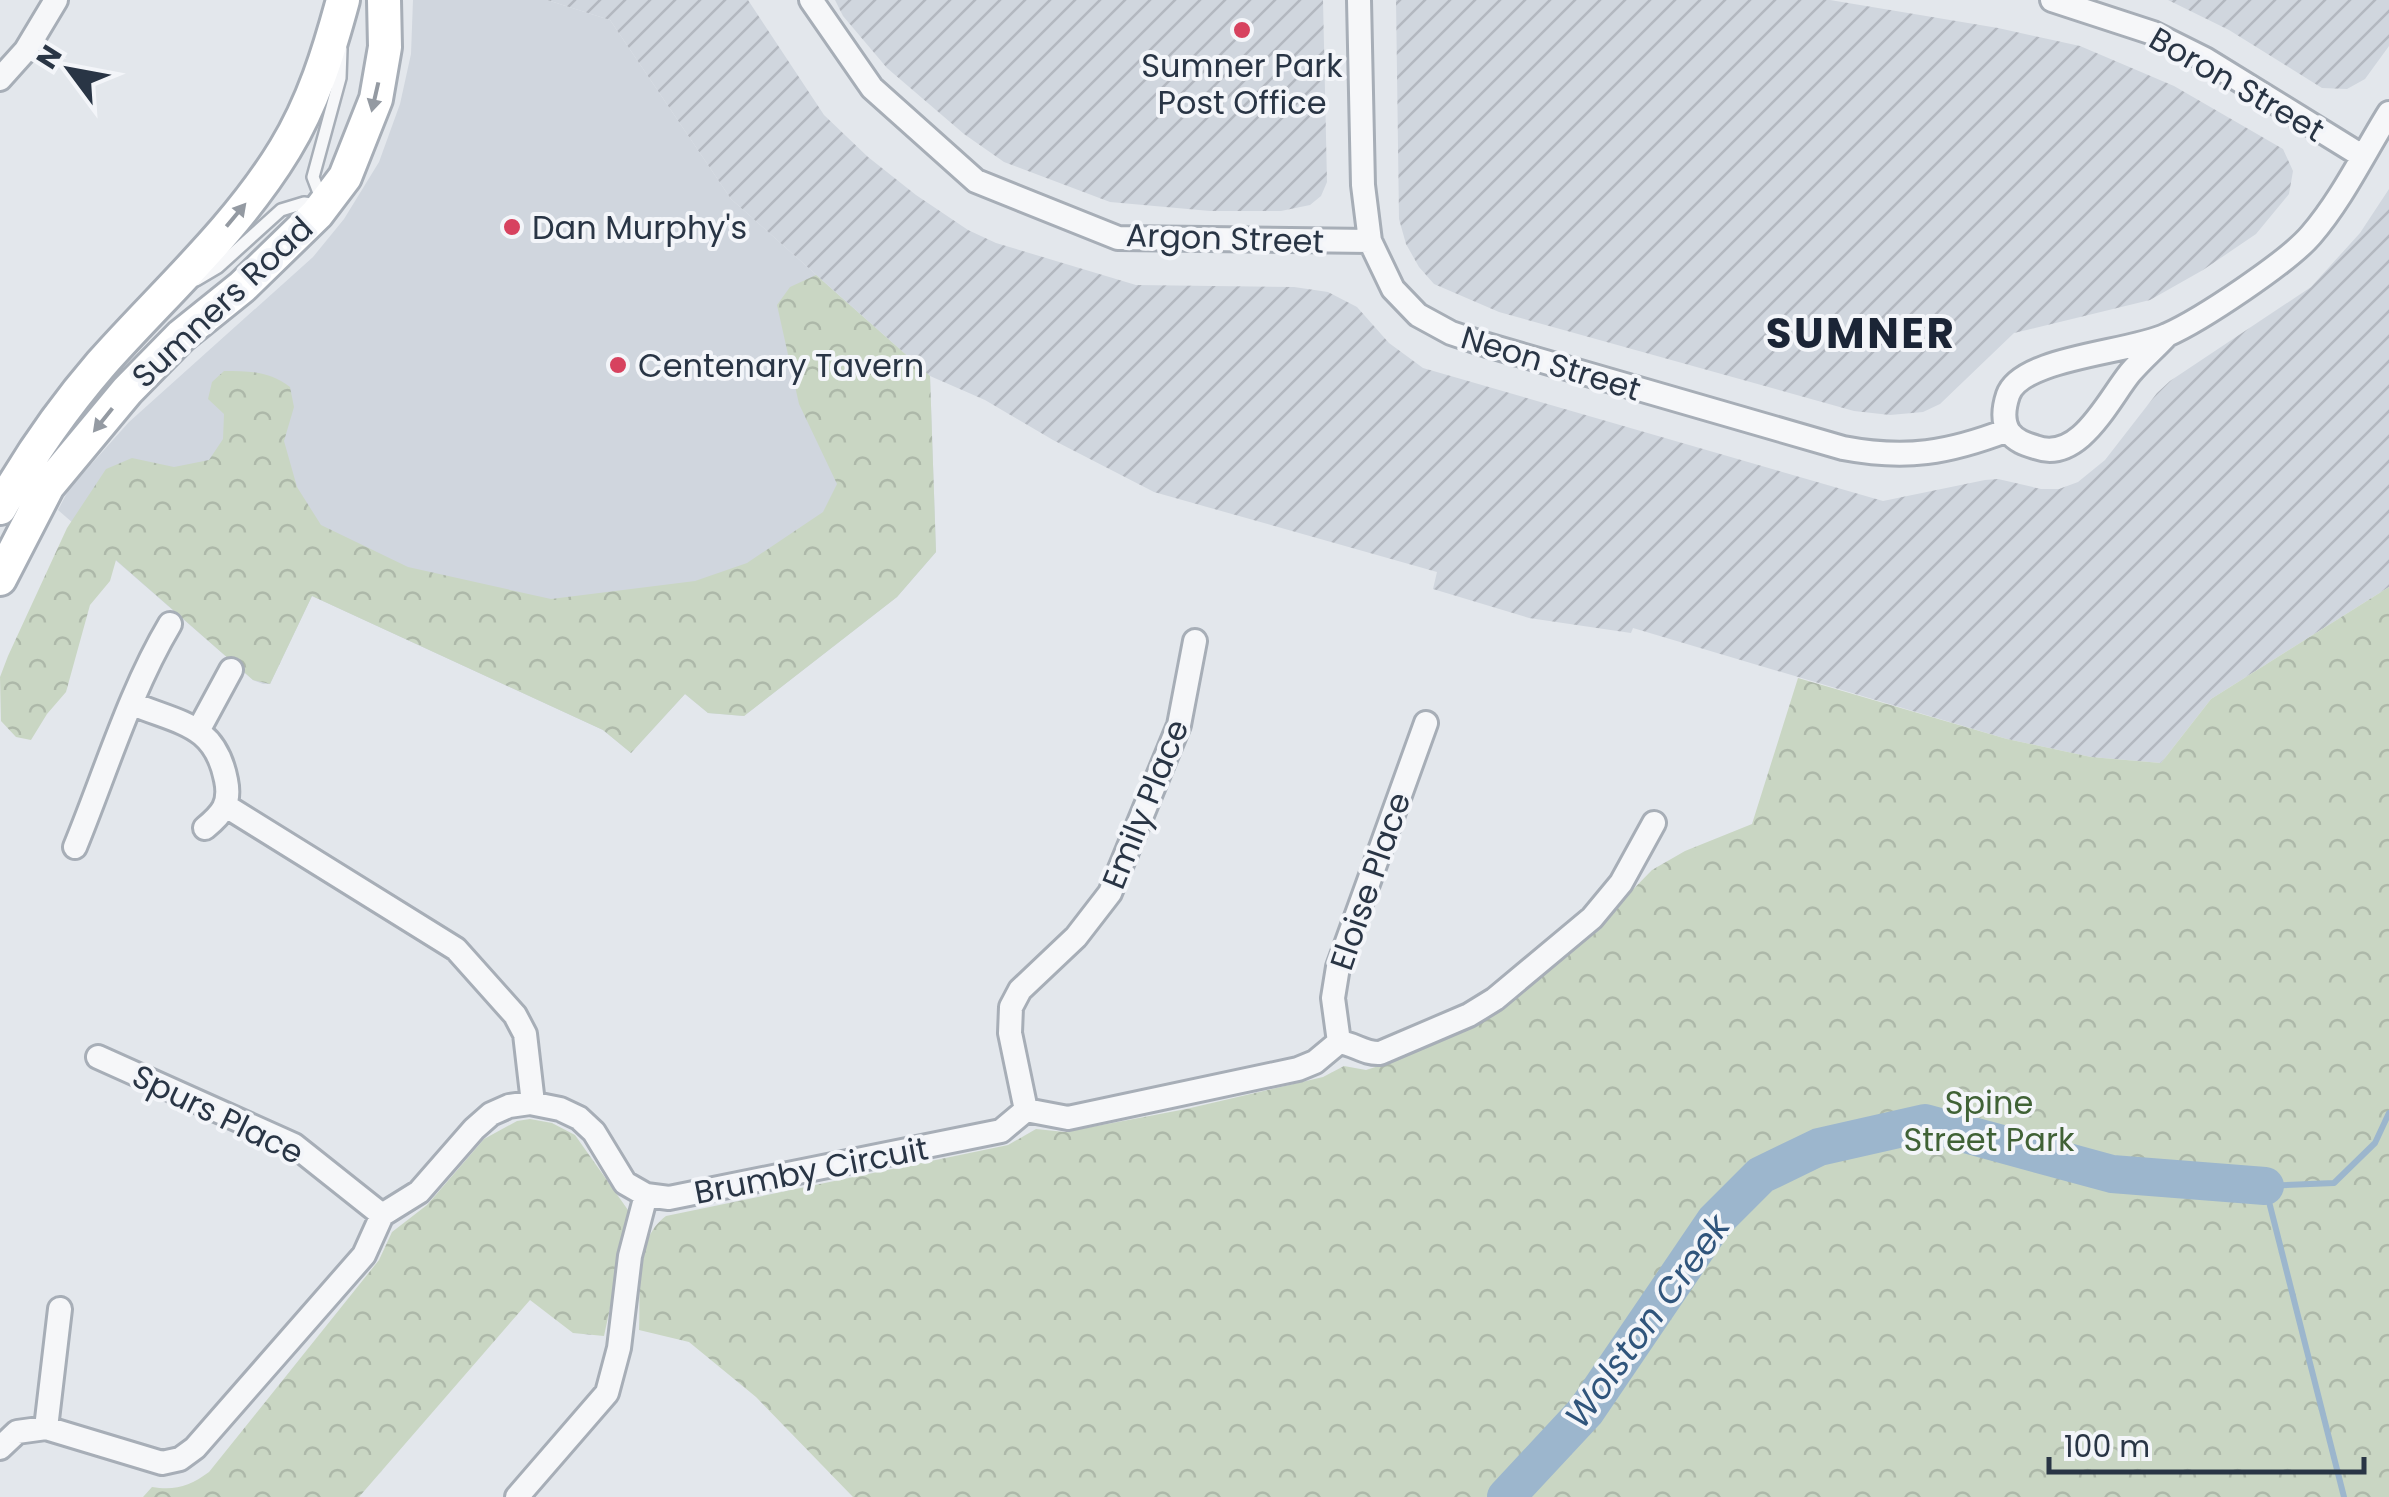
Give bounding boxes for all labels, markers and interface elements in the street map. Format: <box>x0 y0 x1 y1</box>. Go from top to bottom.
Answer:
street label: Boron Street <box>2141 16 2333 152</box>
marker: Sumner Park Post Office <box>1231 19 1253 41</box>
north arrow <box>20 20 120 120</box>
text: N <box>27 38 71 76</box>
place label: Sumner Park Post Office <box>1141 43 1343 125</box>
one-way arrow <box>367 82 382 113</box>
one-way arrow <box>225 202 247 227</box>
place label: Dan Murphy's <box>532 205 747 250</box>
street label: Sumners Road <box>121 206 323 398</box>
street label: Argon Street <box>1125 212 1325 264</box>
marker: Dan Murphy's <box>501 216 523 238</box>
district label: SUMNER <box>1766 304 1956 363</box>
street label: Neon Street <box>1456 314 1646 412</box>
place label: Centenary Tavern <box>638 343 924 388</box>
marker: Centenary Tavern <box>607 354 629 376</box>
one-way arrow <box>93 407 114 432</box>
street label: Emily Place <box>1091 713 1199 895</box>
street label: Eloise Place <box>1319 786 1421 976</box>
street label: Spurs Place <box>125 1053 311 1175</box>
park label: Spine Street Park <box>1904 1080 2075 1162</box>
street label: Brumby Circuit <box>690 1125 932 1215</box>
water label: Wolston Creek <box>1553 1203 1742 1438</box>
scale bar <box>2049 1412 2364 1474</box>
text: 100 m <box>2064 1425 2150 1468</box>

